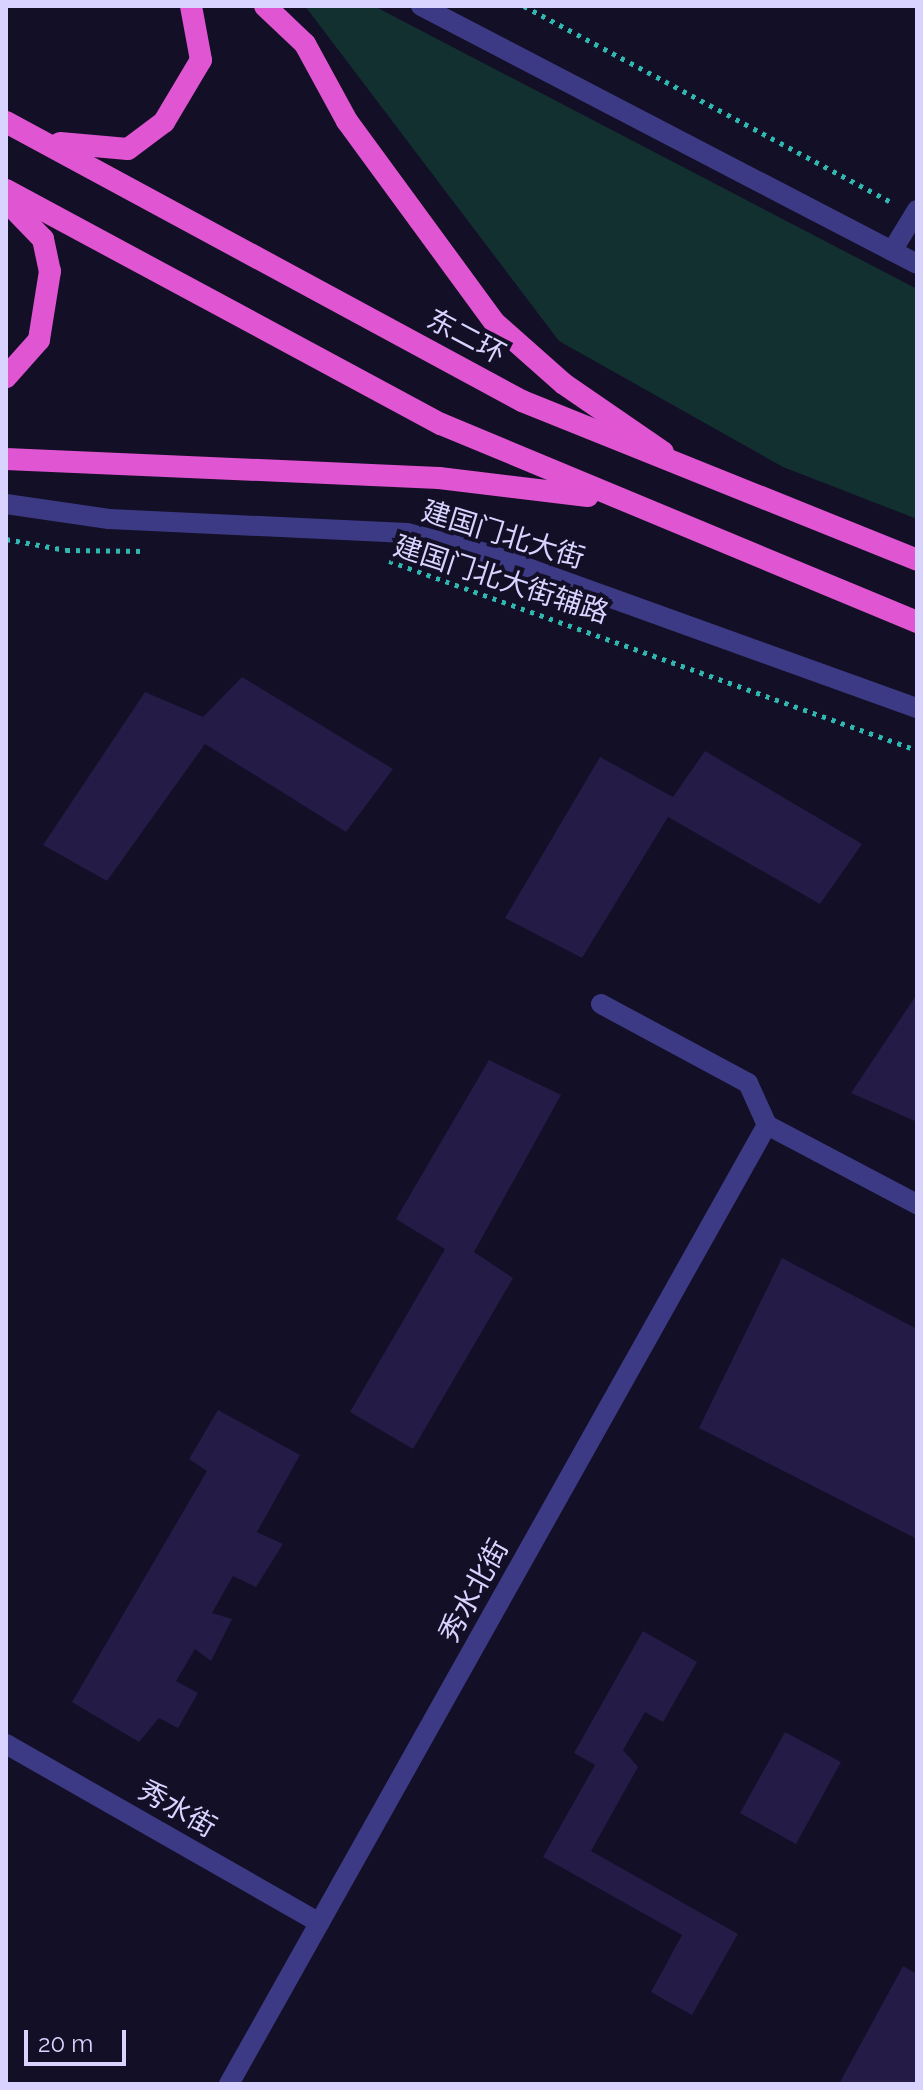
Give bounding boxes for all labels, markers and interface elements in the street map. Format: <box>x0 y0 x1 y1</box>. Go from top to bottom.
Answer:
street label: 东二环 <box>421 302 511 372</box>
street label: 建国门北大街 <box>418 494 588 576</box>
street label: 建国门北大街辅路 <box>389 529 613 631</box>
street label: 秀水北街 <box>432 1534 516 1648</box>
street label: 秀水街 <box>132 1773 222 1845</box>
scale bar <box>28 2014 130 2064</box>
text: 20 m <box>38 2029 93 2058</box>

